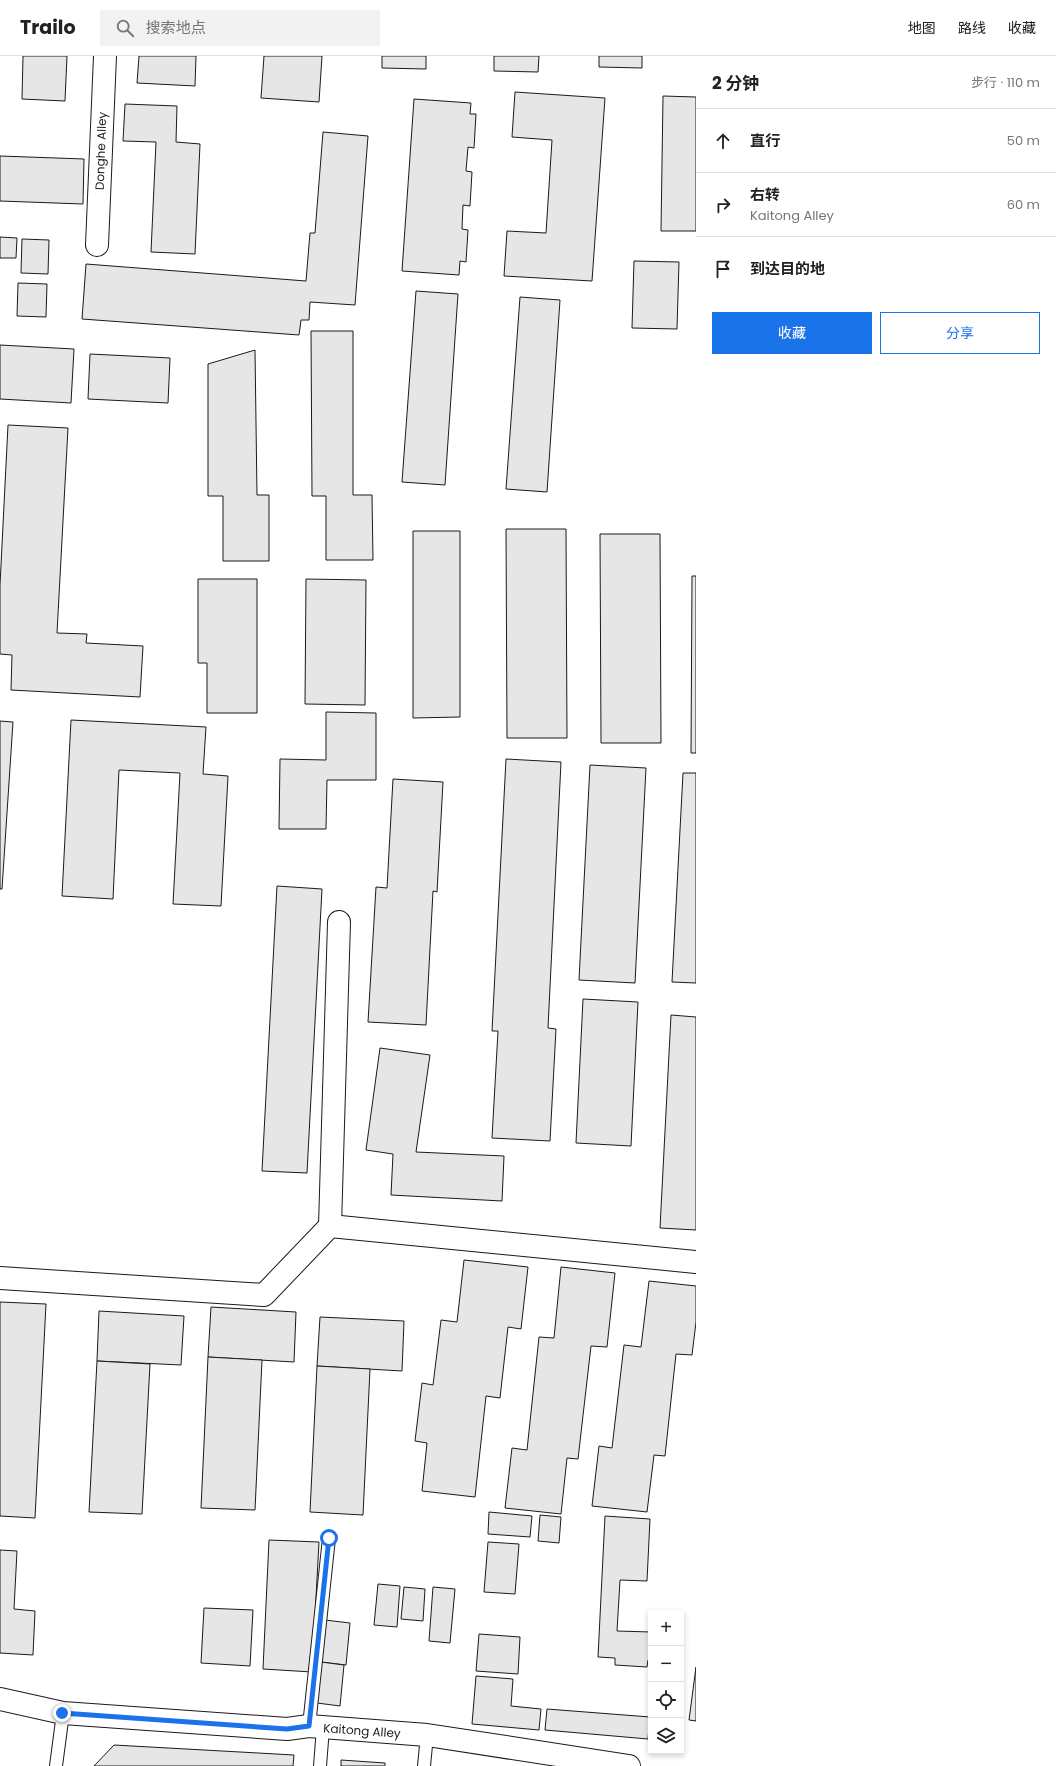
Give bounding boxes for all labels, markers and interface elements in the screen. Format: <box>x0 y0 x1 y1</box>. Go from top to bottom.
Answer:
search box <box>100 10 380 46</box>
text: Trailo <box>20 14 76 41</box>
icon: search <box>114 17 136 39</box>
text: 搜索地点 <box>146 17 206 38</box>
text: 地图 <box>908 18 936 38</box>
text: 路线 <box>958 18 986 38</box>
text: 收藏 <box>1008 18 1036 38</box>
text: 2 分钟 <box>712 71 759 95</box>
text: 步行 · 110 m <box>971 73 1040 92</box>
street label: Donghe Alley <box>91 111 110 190</box>
icon: ahead <box>712 130 734 152</box>
text: 直行 <box>750 130 780 151</box>
text: 50 m <box>1007 131 1040 150</box>
text: 右转 <box>750 184 780 205</box>
icon: right <box>712 194 734 216</box>
text: 60 m <box>1007 195 1040 214</box>
text: Kaitong Alley <box>750 206 834 225</box>
icon: arrive <box>712 258 734 280</box>
text: 到达目的地 <box>750 258 825 279</box>
button: 收藏 <box>712 312 872 354</box>
button: 分享 <box>880 312 1040 354</box>
route start <box>320 1529 338 1547</box>
map controls <box>648 1610 684 1754</box>
button: + <box>648 1610 684 1646</box>
button: − <box>648 1646 684 1682</box>
button: locate <box>648 1682 684 1718</box>
route end <box>53 1704 71 1722</box>
button: layers <box>648 1718 684 1754</box>
street label: Kaitong Alley <box>323 1719 402 1742</box>

